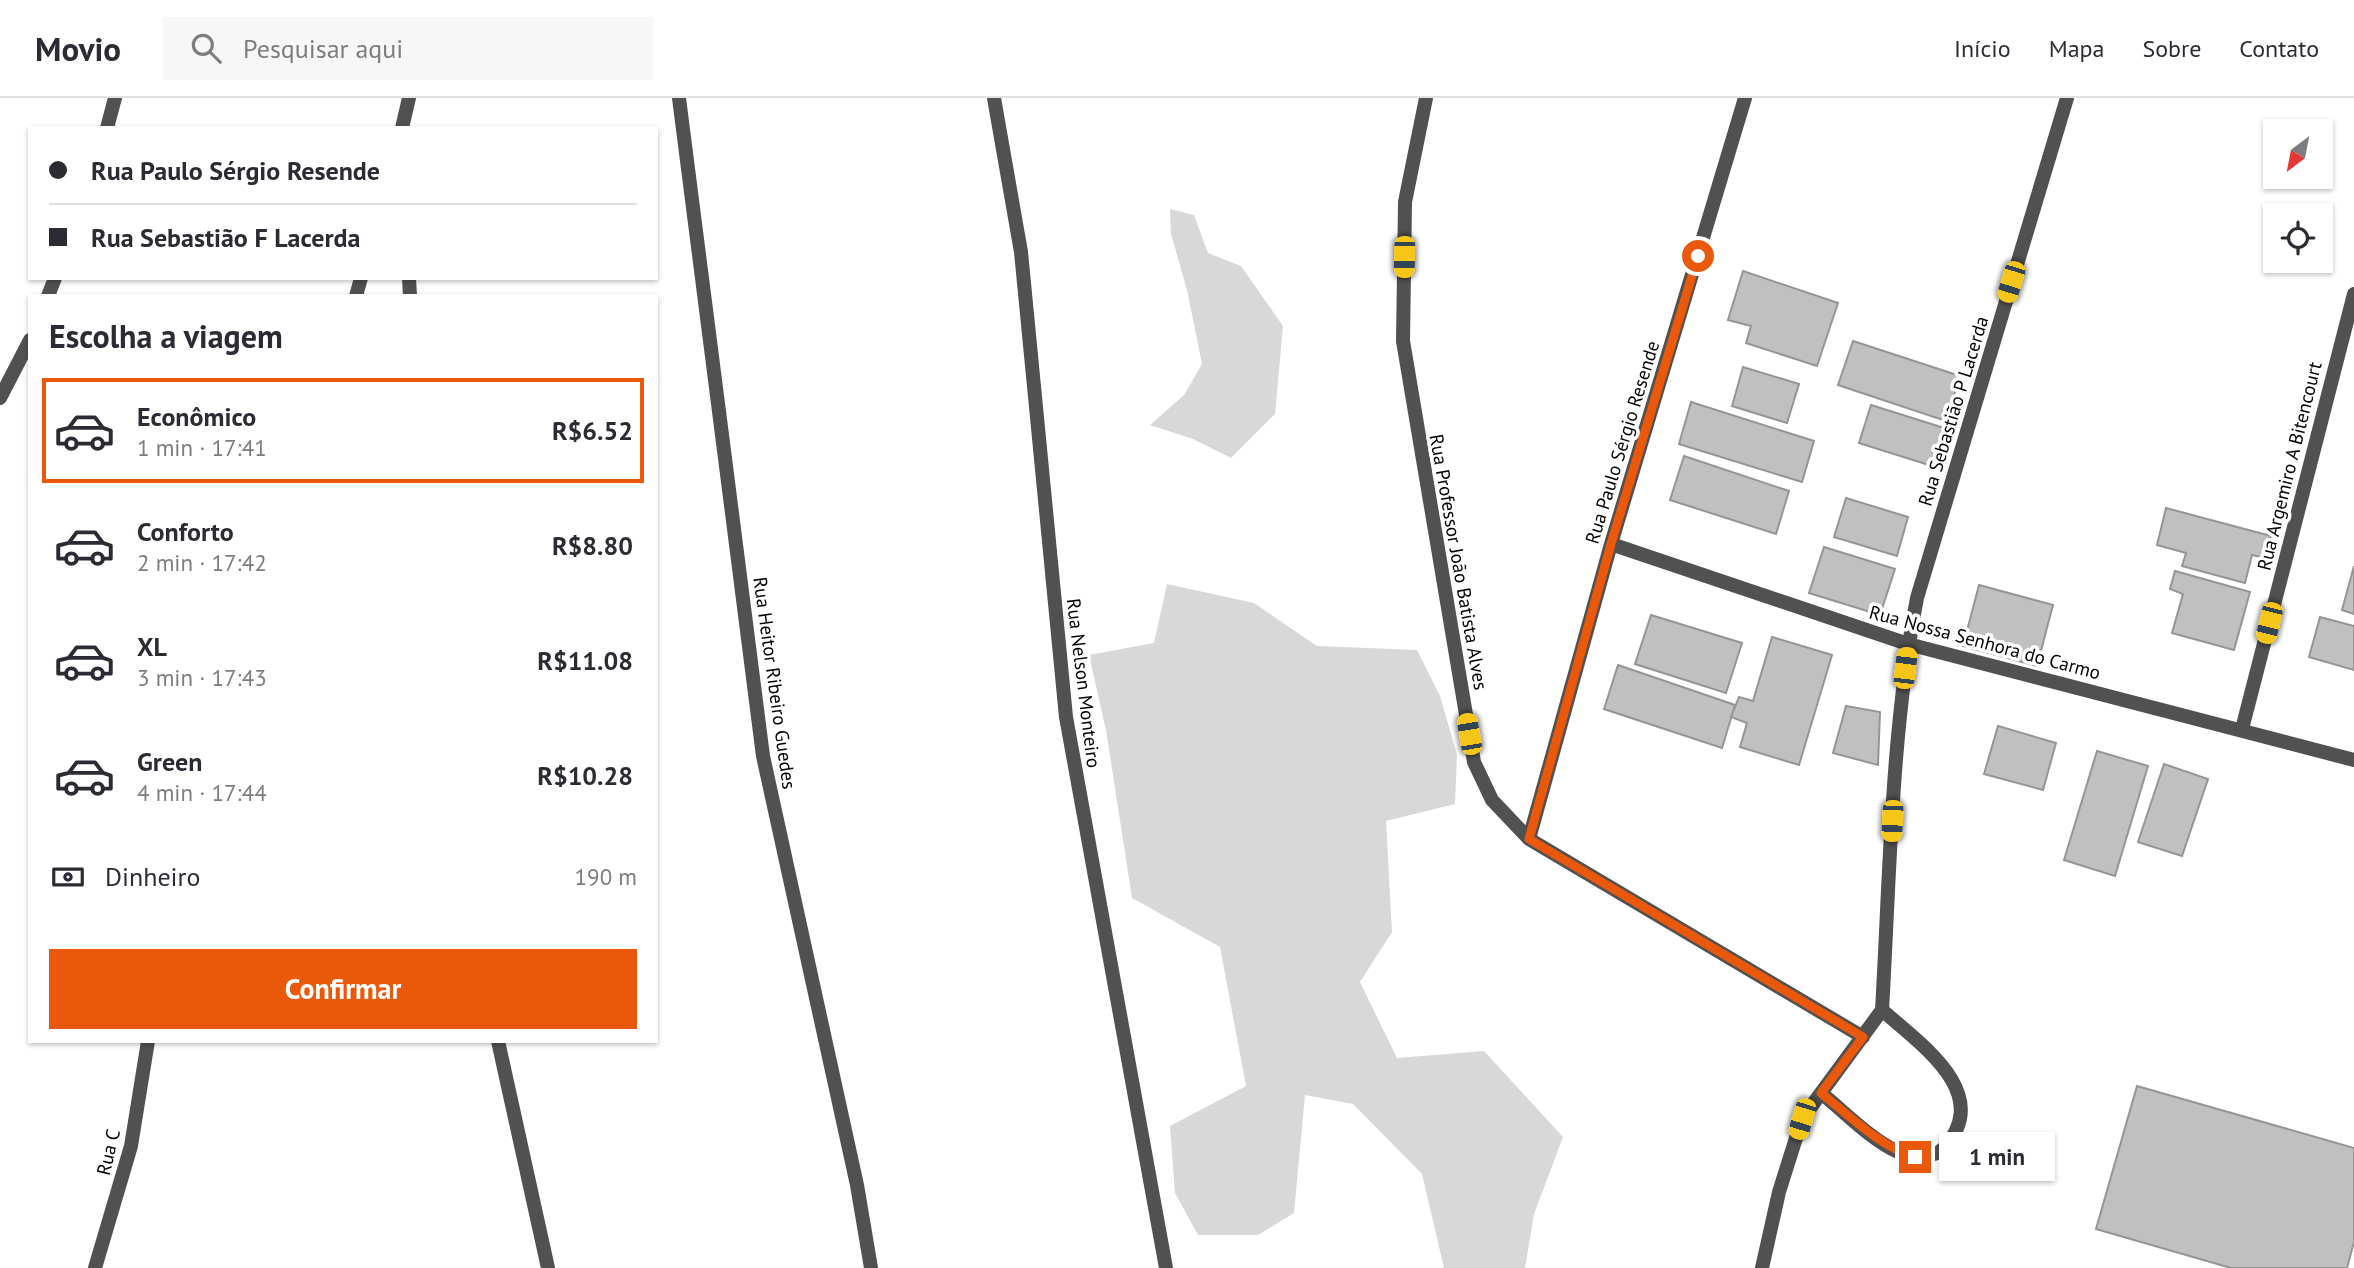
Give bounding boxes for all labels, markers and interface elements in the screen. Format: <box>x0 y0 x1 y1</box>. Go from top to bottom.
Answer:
search box <box>163 17 653 80</box>
text: Movio <box>35 27 121 70</box>
icon: search <box>187 29 225 67</box>
text: Pesquisar aqui <box>243 32 403 65</box>
text: Início <box>1954 33 2011 64</box>
text: Mapa <box>2049 33 2104 64</box>
text: Sobre <box>2142 33 2201 64</box>
text: Contato <box>2239 33 2319 64</box>
north arrow <box>2263 119 2333 189</box>
map controls <box>2263 119 2333 273</box>
text: Rua Paulo Sérgio Resende <box>91 154 380 187</box>
button: locate <box>2263 203 2333 273</box>
text: Rua Sebastião F Lacerda <box>91 221 361 254</box>
car <box>1394 236 1415 278</box>
route start <box>1682 240 1714 272</box>
car <box>1995 259 2028 305</box>
street label: Rua Sebastião P Lacerda <box>1913 313 1993 509</box>
text: Escolha a viagem <box>49 315 283 357</box>
street label: Rua Paulo Sérgio Resende <box>1580 338 1664 546</box>
street label: Rua Argemiro A Bitencourt <box>2251 359 2327 573</box>
icon: car <box>53 399 116 462</box>
text: Econômico <box>137 400 256 433</box>
text: R$6.52 <box>552 414 633 447</box>
street label: Rua Professor João Batista Alves <box>1425 432 1493 692</box>
text: 1 min · 17:41 <box>137 433 267 462</box>
icon: car <box>53 514 116 577</box>
text: Conforto <box>137 515 234 548</box>
text: R$8.80 <box>552 529 633 562</box>
text: 2 min · 17:42 <box>137 548 267 577</box>
street label: Rua Heitor Ribeiro Guedes <box>748 575 802 791</box>
street label: Rua Nelson Monteiro <box>1062 597 1106 769</box>
street label: Rua Nossa Senhora do Carmo <box>1867 600 2103 684</box>
car <box>2254 600 2285 646</box>
icon: car <box>53 629 116 692</box>
text: XL <box>137 630 167 663</box>
text: R$11.08 <box>537 644 633 677</box>
car <box>1893 646 1918 690</box>
text: 3 min · 17:43 <box>137 663 267 692</box>
car <box>1456 711 1483 757</box>
icon: car <box>53 744 116 807</box>
text: Green <box>137 745 202 778</box>
text: R$10.28 <box>537 759 633 792</box>
text: 4 min · 17:44 <box>137 778 267 807</box>
car <box>1881 799 1904 843</box>
icon: cash <box>49 858 87 896</box>
text: Dinheiro <box>105 860 200 893</box>
text: 190 m <box>575 862 637 891</box>
button: Confirmar <box>49 949 637 1029</box>
car <box>1786 1096 1819 1142</box>
street label: Rua C <box>91 1126 125 1177</box>
callout: 1 min <box>1940 1132 2055 1182</box>
route end <box>1899 1141 1931 1173</box>
text: 1 min <box>1969 1142 2025 1171</box>

